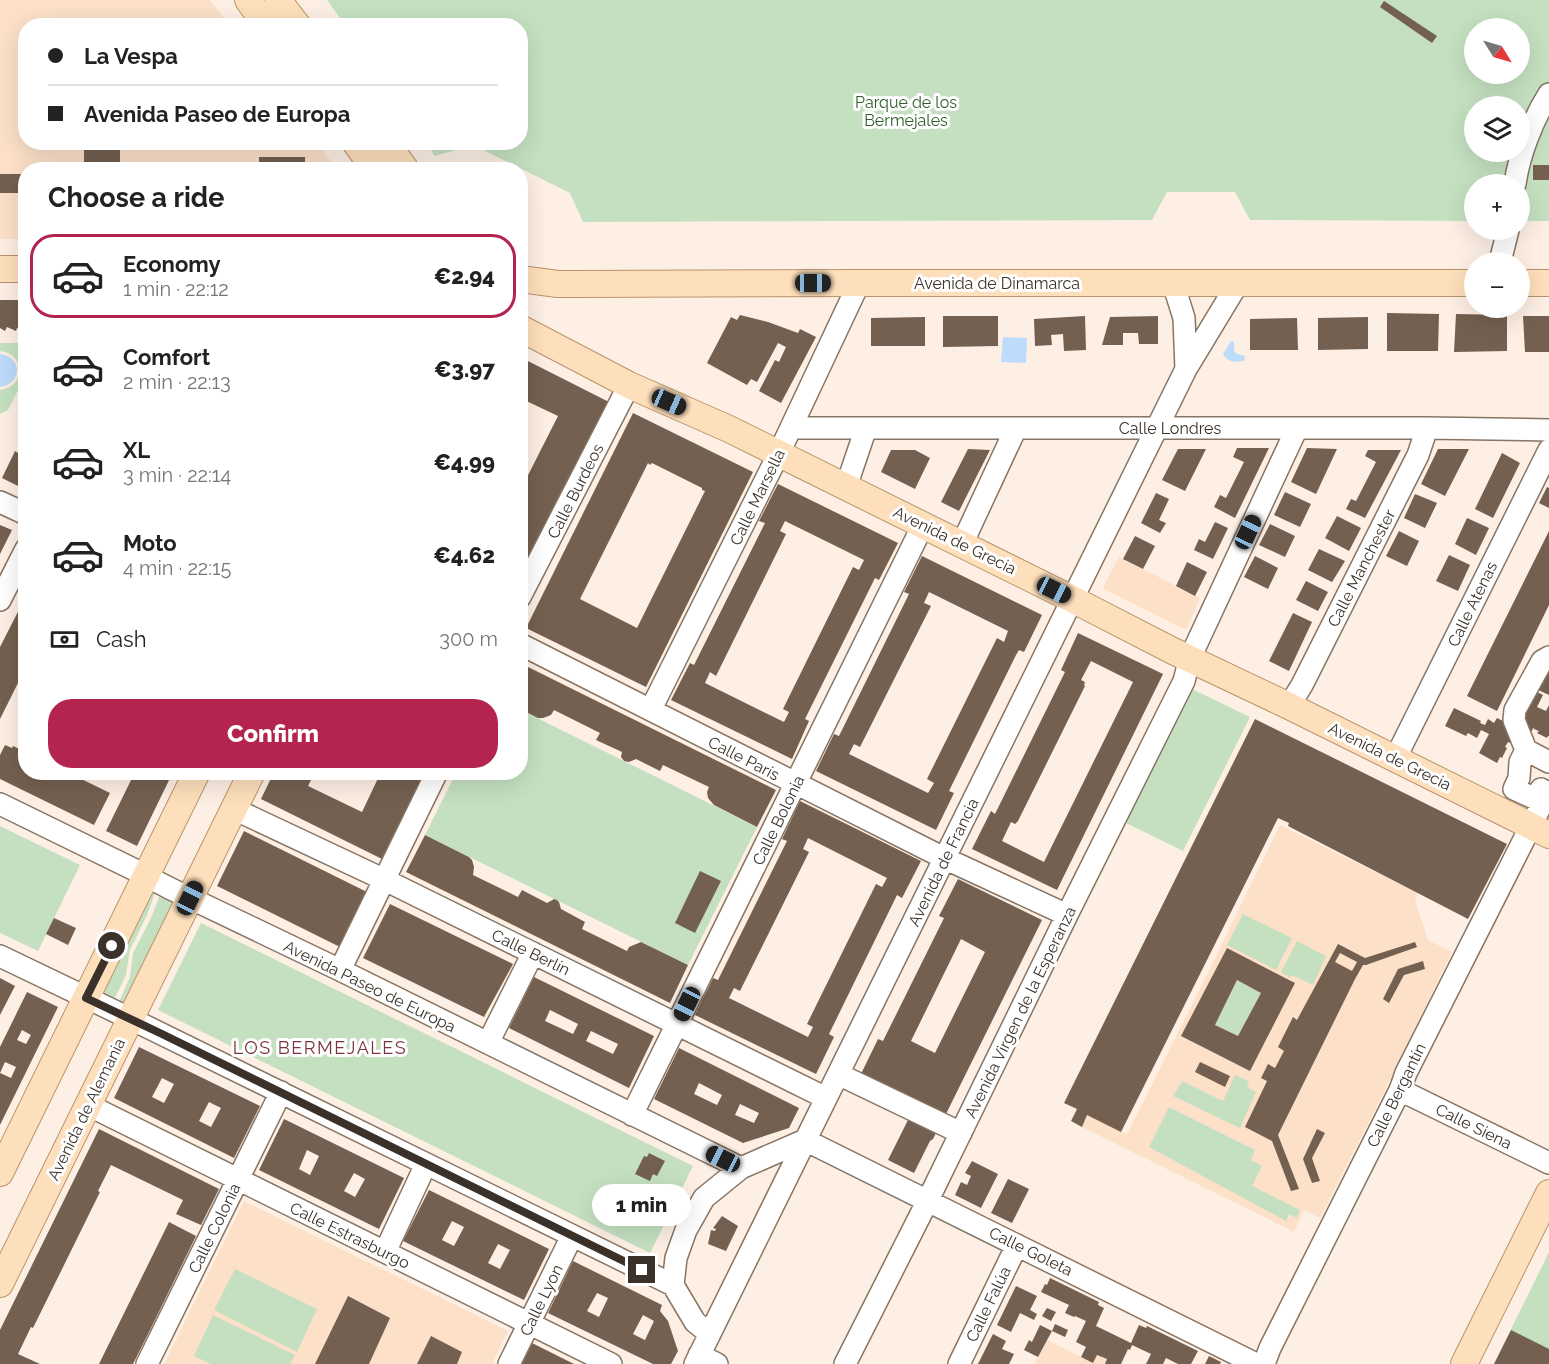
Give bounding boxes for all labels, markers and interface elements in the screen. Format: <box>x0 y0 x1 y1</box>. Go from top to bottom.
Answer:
north arrow <box>1464 18 1530 84</box>
map controls <box>1464 18 1530 318</box>
text: La Vespa <box>84 43 178 69</box>
park label: Parque de los Bermejales <box>855 93 957 130</box>
button: layers <box>1464 96 1530 162</box>
text: Avenida Paseo de Europa <box>84 101 350 127</box>
button: + <box>1464 174 1530 240</box>
text: Choose a ride <box>48 182 224 213</box>
icon: car <box>51 249 105 303</box>
text: Economy <box>123 251 221 277</box>
button: − <box>1464 252 1530 318</box>
text: €2.94 <box>434 263 495 289</box>
car <box>795 274 831 292</box>
street label: Avenida de Dinamarca <box>914 274 1080 293</box>
text: 1 min · 22:12 <box>123 277 229 301</box>
icon: car <box>51 342 105 396</box>
text: Comfort <box>123 344 210 370</box>
text: €3.97 <box>434 356 495 382</box>
text: 2 min · 22:13 <box>123 370 231 394</box>
car <box>649 386 689 418</box>
street label: Calle Londres <box>1119 419 1221 438</box>
icon: car <box>51 435 105 489</box>
text: XL <box>123 437 150 463</box>
street label: Calle Burdeos <box>543 440 608 542</box>
street label: Calle Marsella <box>726 446 789 548</box>
text: €4.99 <box>434 449 495 475</box>
text: 3 min · 22:14 <box>123 463 231 487</box>
street label: Avenida de Grecia <box>890 503 1019 578</box>
street label: Calle Manchester <box>1324 506 1399 630</box>
car <box>1232 512 1264 552</box>
icon: car <box>51 528 105 582</box>
text: Moto <box>123 530 177 556</box>
text: €4.62 <box>433 542 495 568</box>
text: 4 min · 22:15 <box>123 556 231 580</box>
street label: Calle Atenas <box>1444 558 1501 650</box>
car <box>1034 574 1074 606</box>
icon: cash <box>48 623 81 656</box>
text: Cash <box>96 626 147 652</box>
text: 300 m <box>439 627 498 651</box>
button: Confirm <box>48 699 498 768</box>
street label: Avenida de Grecia <box>1325 719 1454 794</box>
street label: Calle París <box>705 732 783 785</box>
street label: Calle Bolonia <box>749 772 808 868</box>
street label: Avenida de Francia <box>904 795 983 929</box>
car <box>174 878 206 918</box>
street label: Avenida Virgen de la Esperanza <box>961 903 1080 1121</box>
street label: Calle Berlín <box>489 925 573 980</box>
route start <box>98 932 125 959</box>
street label: Avenida Paseo de Europa <box>281 937 459 1036</box>
car <box>671 984 703 1024</box>
street label: Avenida de Alemania <box>44 1035 129 1183</box>
district label: LOS BERMEJALES <box>233 1037 407 1058</box>
street label: Calle Bergantín <box>1363 1040 1430 1150</box>
street label: Calle Siena <box>1433 1100 1515 1153</box>
car <box>703 1143 743 1175</box>
street label: Calle Colonia <box>184 1180 244 1276</box>
callout: 1 min <box>592 1183 692 1225</box>
text: 1 min <box>616 1193 667 1217</box>
street label: Calle Estrasburgo <box>287 1198 413 1273</box>
street label: Calle Goleta <box>986 1223 1076 1280</box>
route end <box>628 1256 655 1283</box>
street label: Calle Lyon <box>516 1261 567 1339</box>
street label: Calle Falúa <box>962 1263 1015 1345</box>

